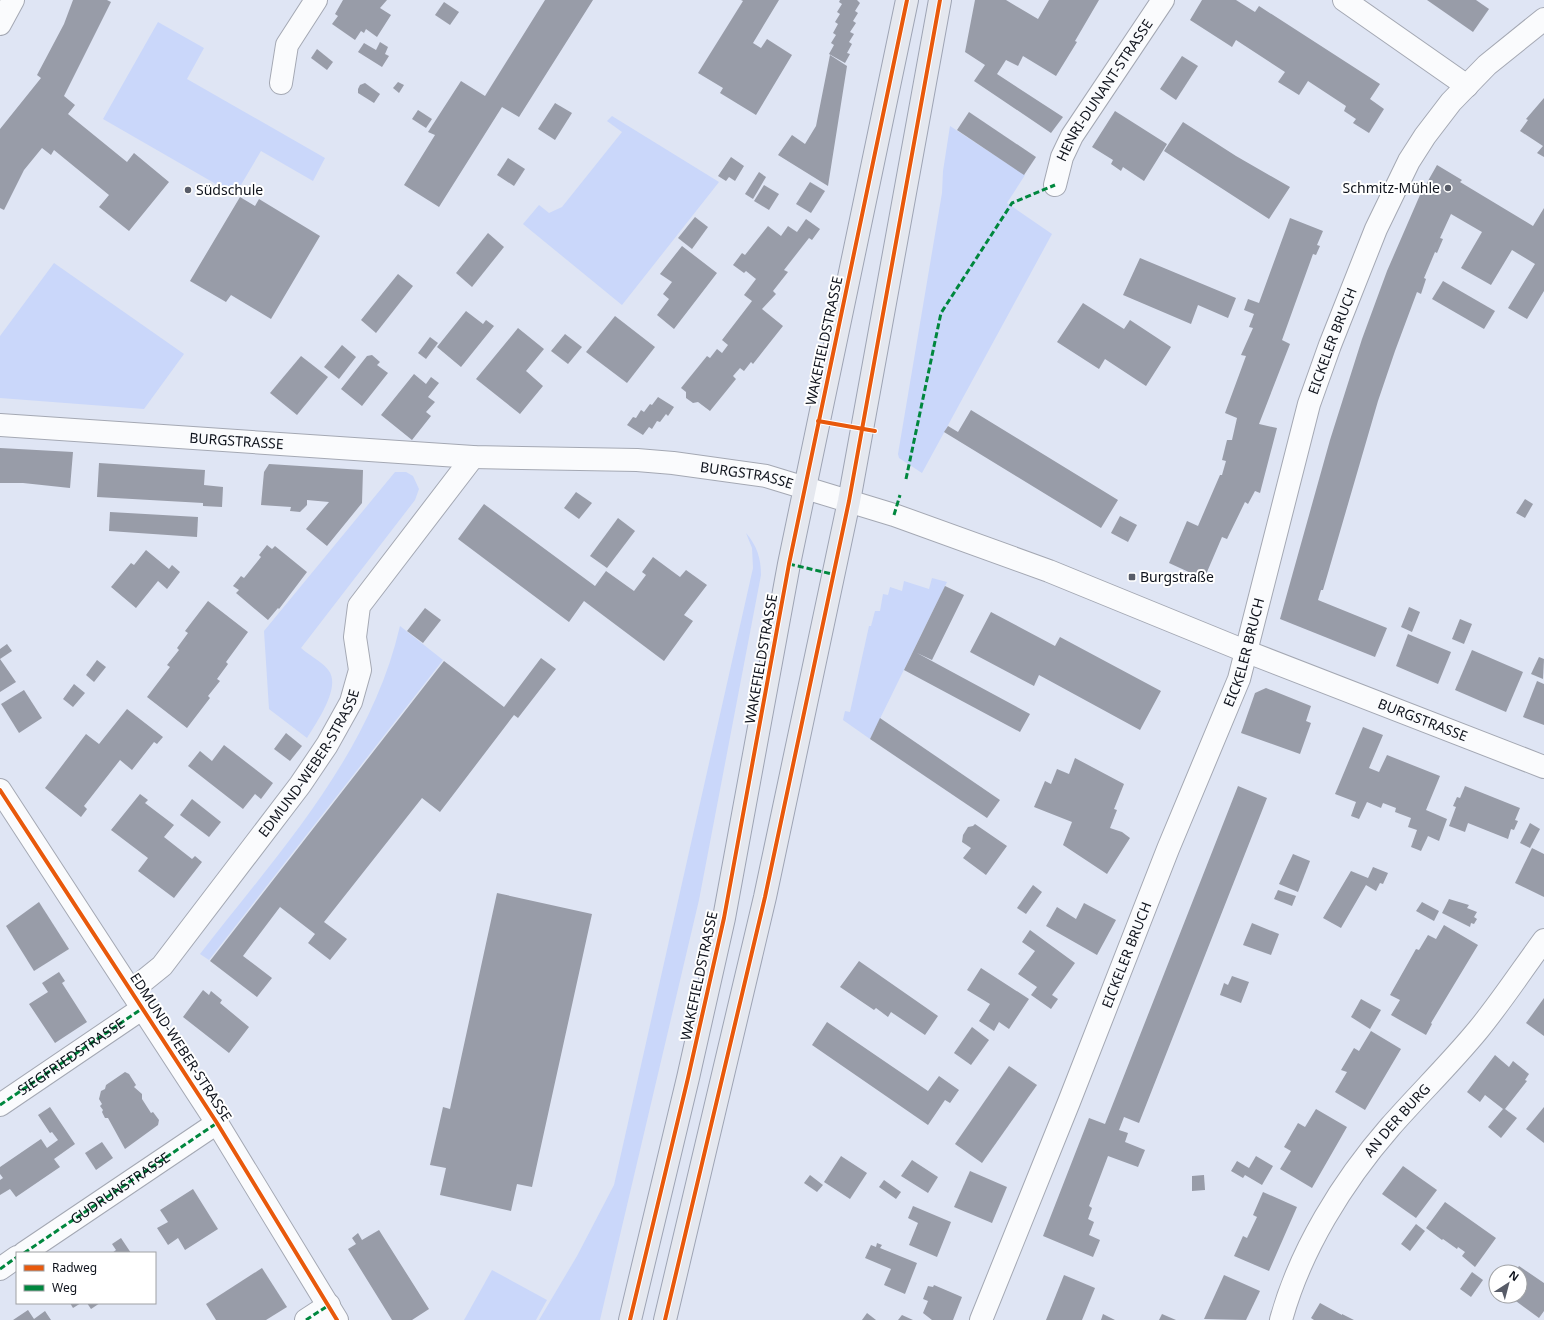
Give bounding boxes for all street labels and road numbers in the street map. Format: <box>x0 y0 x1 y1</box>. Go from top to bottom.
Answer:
street label: HENRI-DUNANT-STRASSE <box>1051 15 1157 164</box>
street label: WAKEFIELDSTRASSE <box>801 275 846 407</box>
street label: EICKELER BRUCH <box>1303 285 1361 397</box>
street label: BURGSTRASSE <box>189 428 284 453</box>
street label: BURGSTRASSE <box>699 457 796 493</box>
street label: WAKEFIELDSTRASSE <box>740 593 781 725</box>
street label: EICKELER BRUCH <box>1218 596 1268 710</box>
street label: EDMUND-WEBER-STRASSE <box>254 687 363 841</box>
street label: BURGSTRASSE <box>1375 693 1470 745</box>
street label: EICKELER BRUCH <box>1097 899 1155 1011</box>
street label: WAKEFIELDSTRASSE <box>676 910 721 1042</box>
street label: EDMUND-WEBER-STRASSE <box>126 969 237 1125</box>
street label: SIEGFRIEDSTRASSE <box>14 1013 128 1099</box>
street label: AN DER BURG <box>1359 1079 1434 1161</box>
street label: GUDRUNSTRASSE <box>66 1147 174 1228</box>

